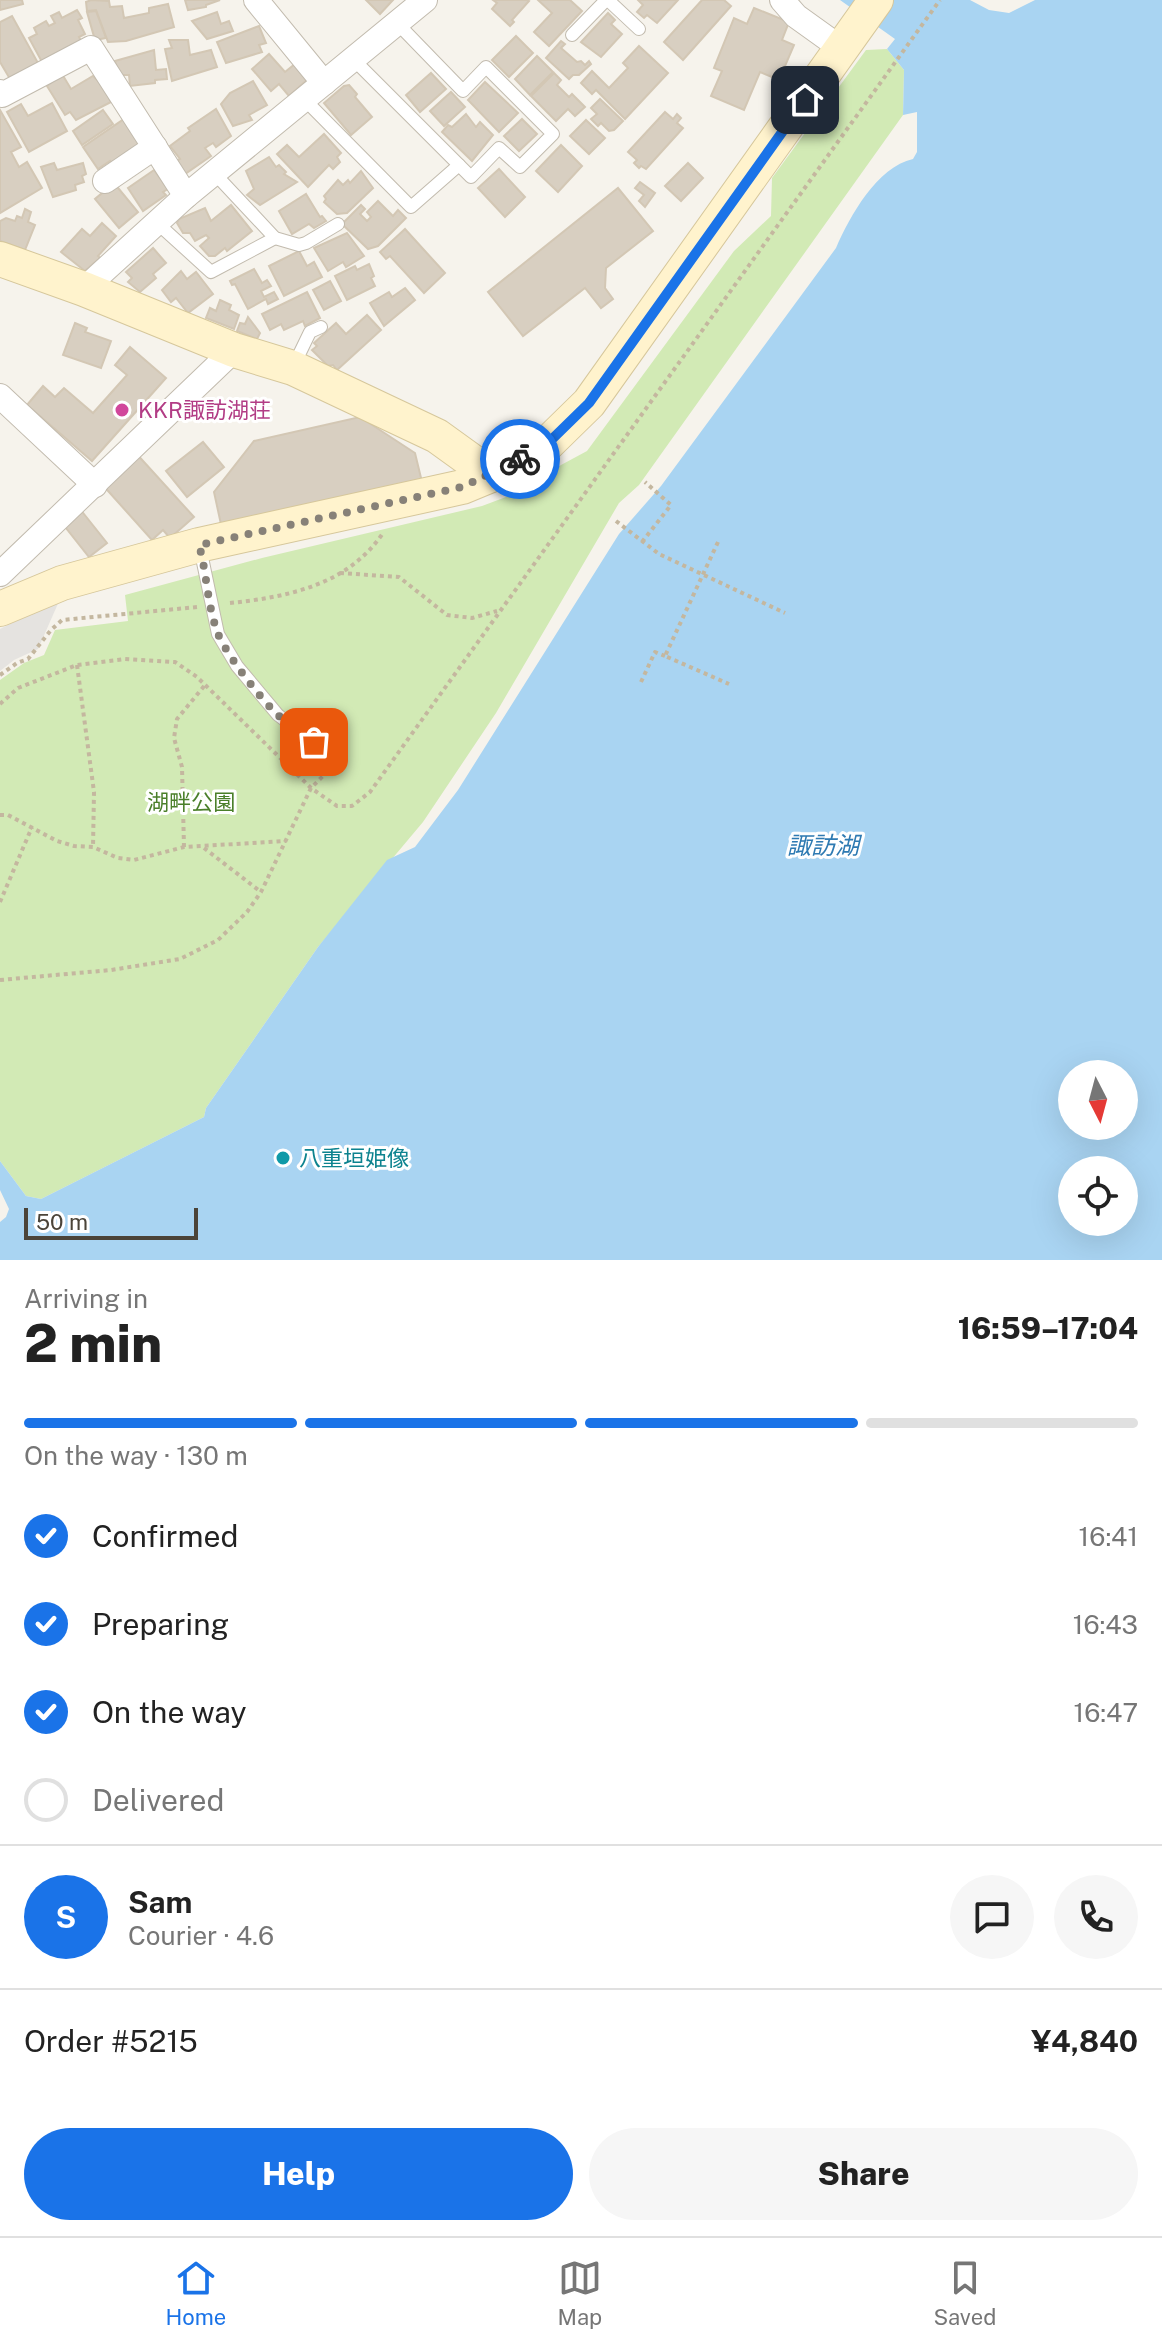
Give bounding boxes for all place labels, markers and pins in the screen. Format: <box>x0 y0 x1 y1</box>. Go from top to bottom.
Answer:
pin <box>771 66 839 134</box>
place label: KKR諏訪湖荘 <box>138 397 271 423</box>
marker: KKR諏訪湖荘 <box>113 401 131 419</box>
pin <box>280 708 348 776</box>
place label: 八重垣姫像 <box>299 1145 409 1171</box>
marker: 八重垣姫像 <box>274 1149 292 1167</box>

